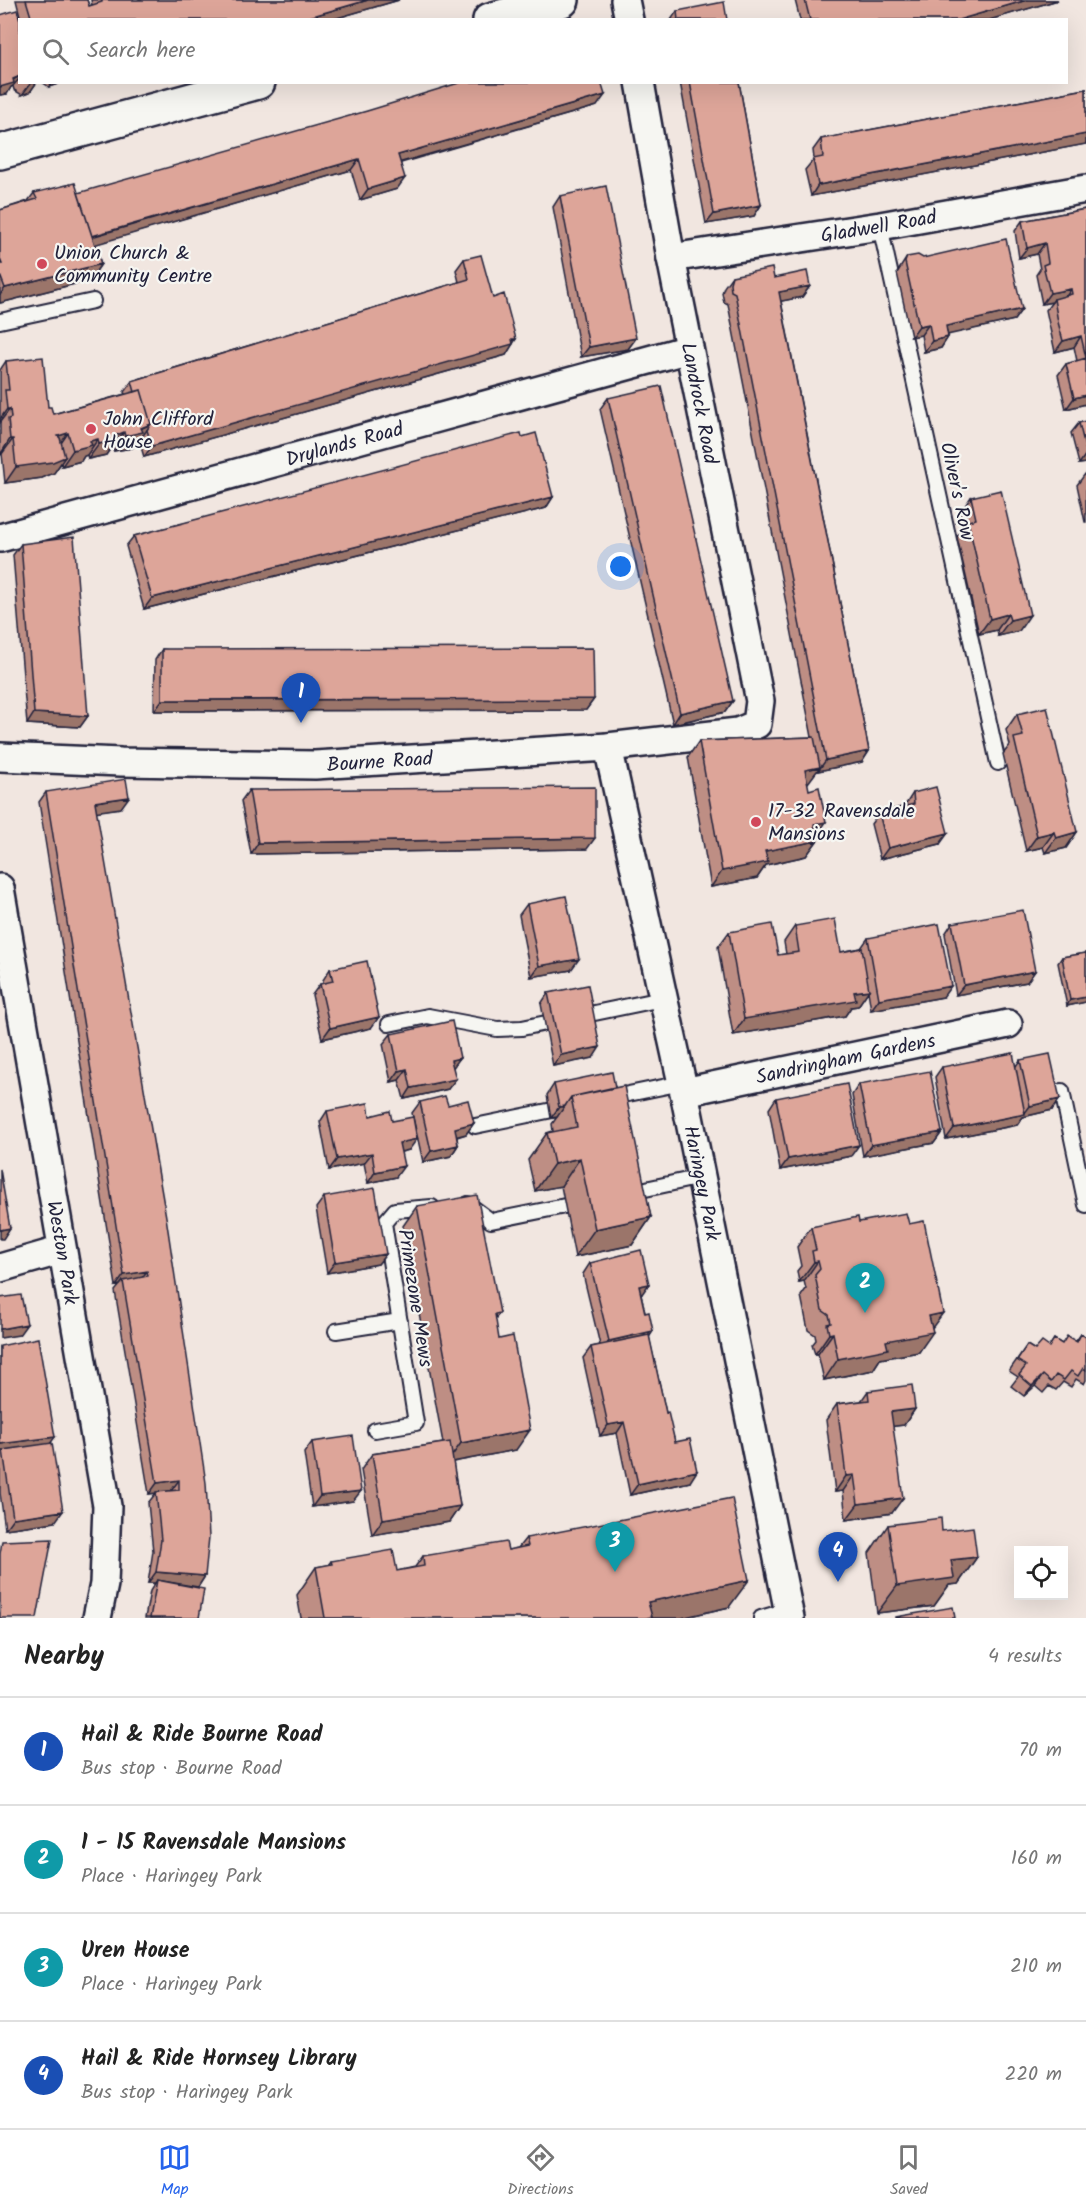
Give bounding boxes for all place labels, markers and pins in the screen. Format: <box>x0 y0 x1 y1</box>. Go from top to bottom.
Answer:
place label: Union Church & Community Centre <box>54 238 212 293</box>
marker: Union Church & Community Centre <box>35 257 49 271</box>
place label: John Clifford House <box>103 404 214 459</box>
marker: John Clifford House <box>84 422 98 436</box>
pin: 1 <box>282 674 320 723</box>
place label: 17-32 Ravensdale Mansions <box>768 796 915 851</box>
marker: 17-32 Ravensdale Mansions <box>749 815 763 829</box>
pin: 2 <box>846 1264 884 1313</box>
pin: 3 <box>596 1522 634 1572</box>
pin: 4 <box>818 1532 858 1582</box>

